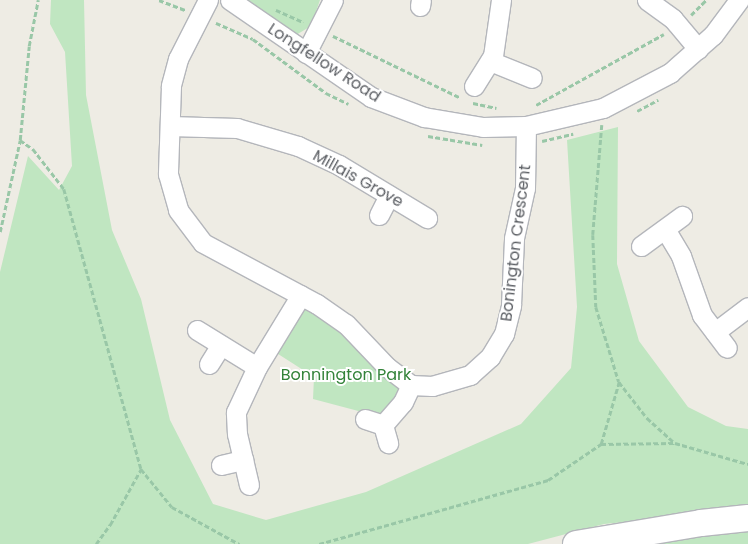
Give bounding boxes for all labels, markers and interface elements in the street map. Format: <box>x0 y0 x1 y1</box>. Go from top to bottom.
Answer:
street label: Longfellow Road <box>264 19 384 107</box>
street label: Millais Grove <box>309 146 407 212</box>
street label: Bonington Crescent <box>497 163 535 323</box>
park label: Bonnington Park <box>281 365 411 385</box>

